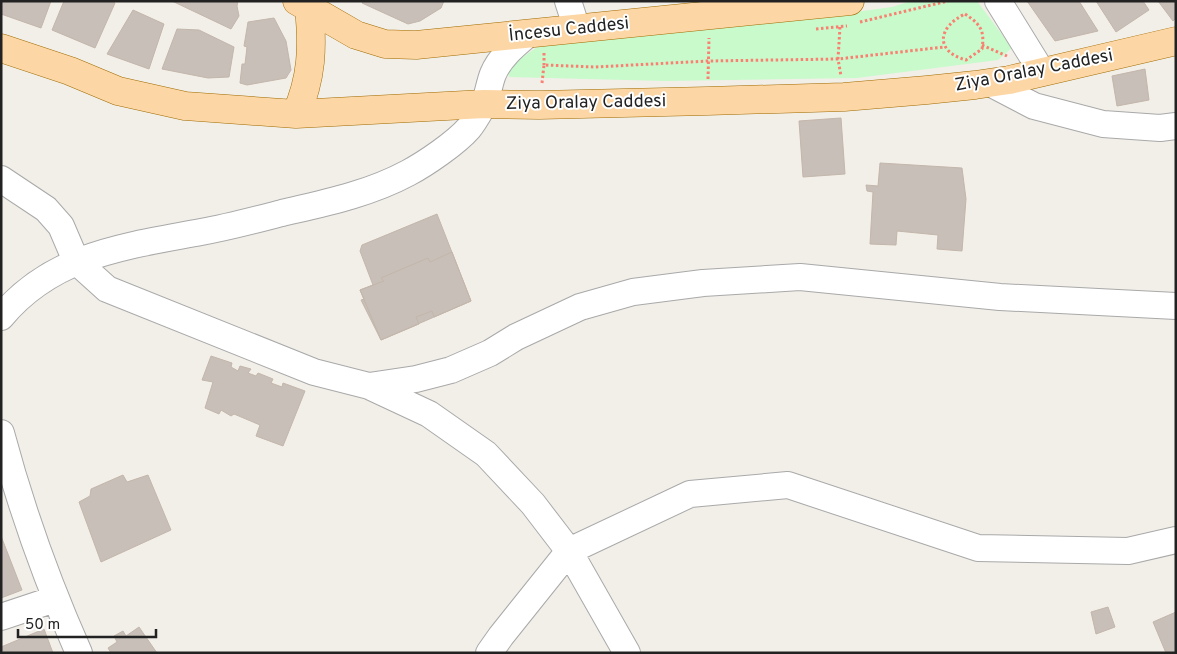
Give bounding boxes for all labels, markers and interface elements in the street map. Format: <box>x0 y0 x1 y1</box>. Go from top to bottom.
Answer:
street label: İncesu Caddesi <box>507 10 630 48</box>
street label: Ziya Oralay Caddesi <box>953 44 1115 98</box>
street label: Ziya Oralay Caddesi <box>506 90 666 116</box>
scale bar <box>18 606 155 638</box>
text: 50 m <box>25 616 60 635</box>

